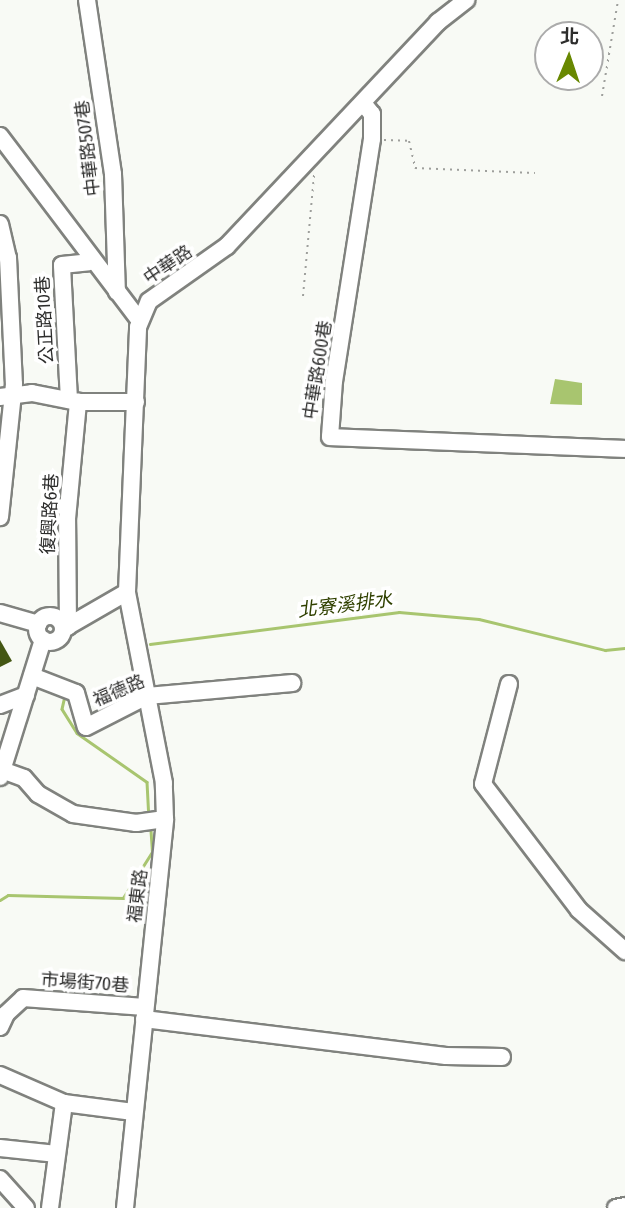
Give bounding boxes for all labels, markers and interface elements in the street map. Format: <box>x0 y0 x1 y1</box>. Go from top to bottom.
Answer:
north arrow <box>534 21 604 91</box>
text: 北 <box>560 25 580 48</box>
street label: 中華路507巷 <box>71 99 105 197</box>
street label: 中華路 <box>140 241 196 289</box>
street label: 公正路10巷 <box>32 275 58 365</box>
street label: 中華路600巷 <box>300 319 336 421</box>
street label: 復興路6巷 <box>37 473 63 555</box>
water label: 北寮溪排水 <box>296 588 394 622</box>
street label: 福德路 <box>90 671 148 711</box>
street label: 福東路 <box>124 868 152 924</box>
street label: 市場街70巷 <box>40 969 130 997</box>

